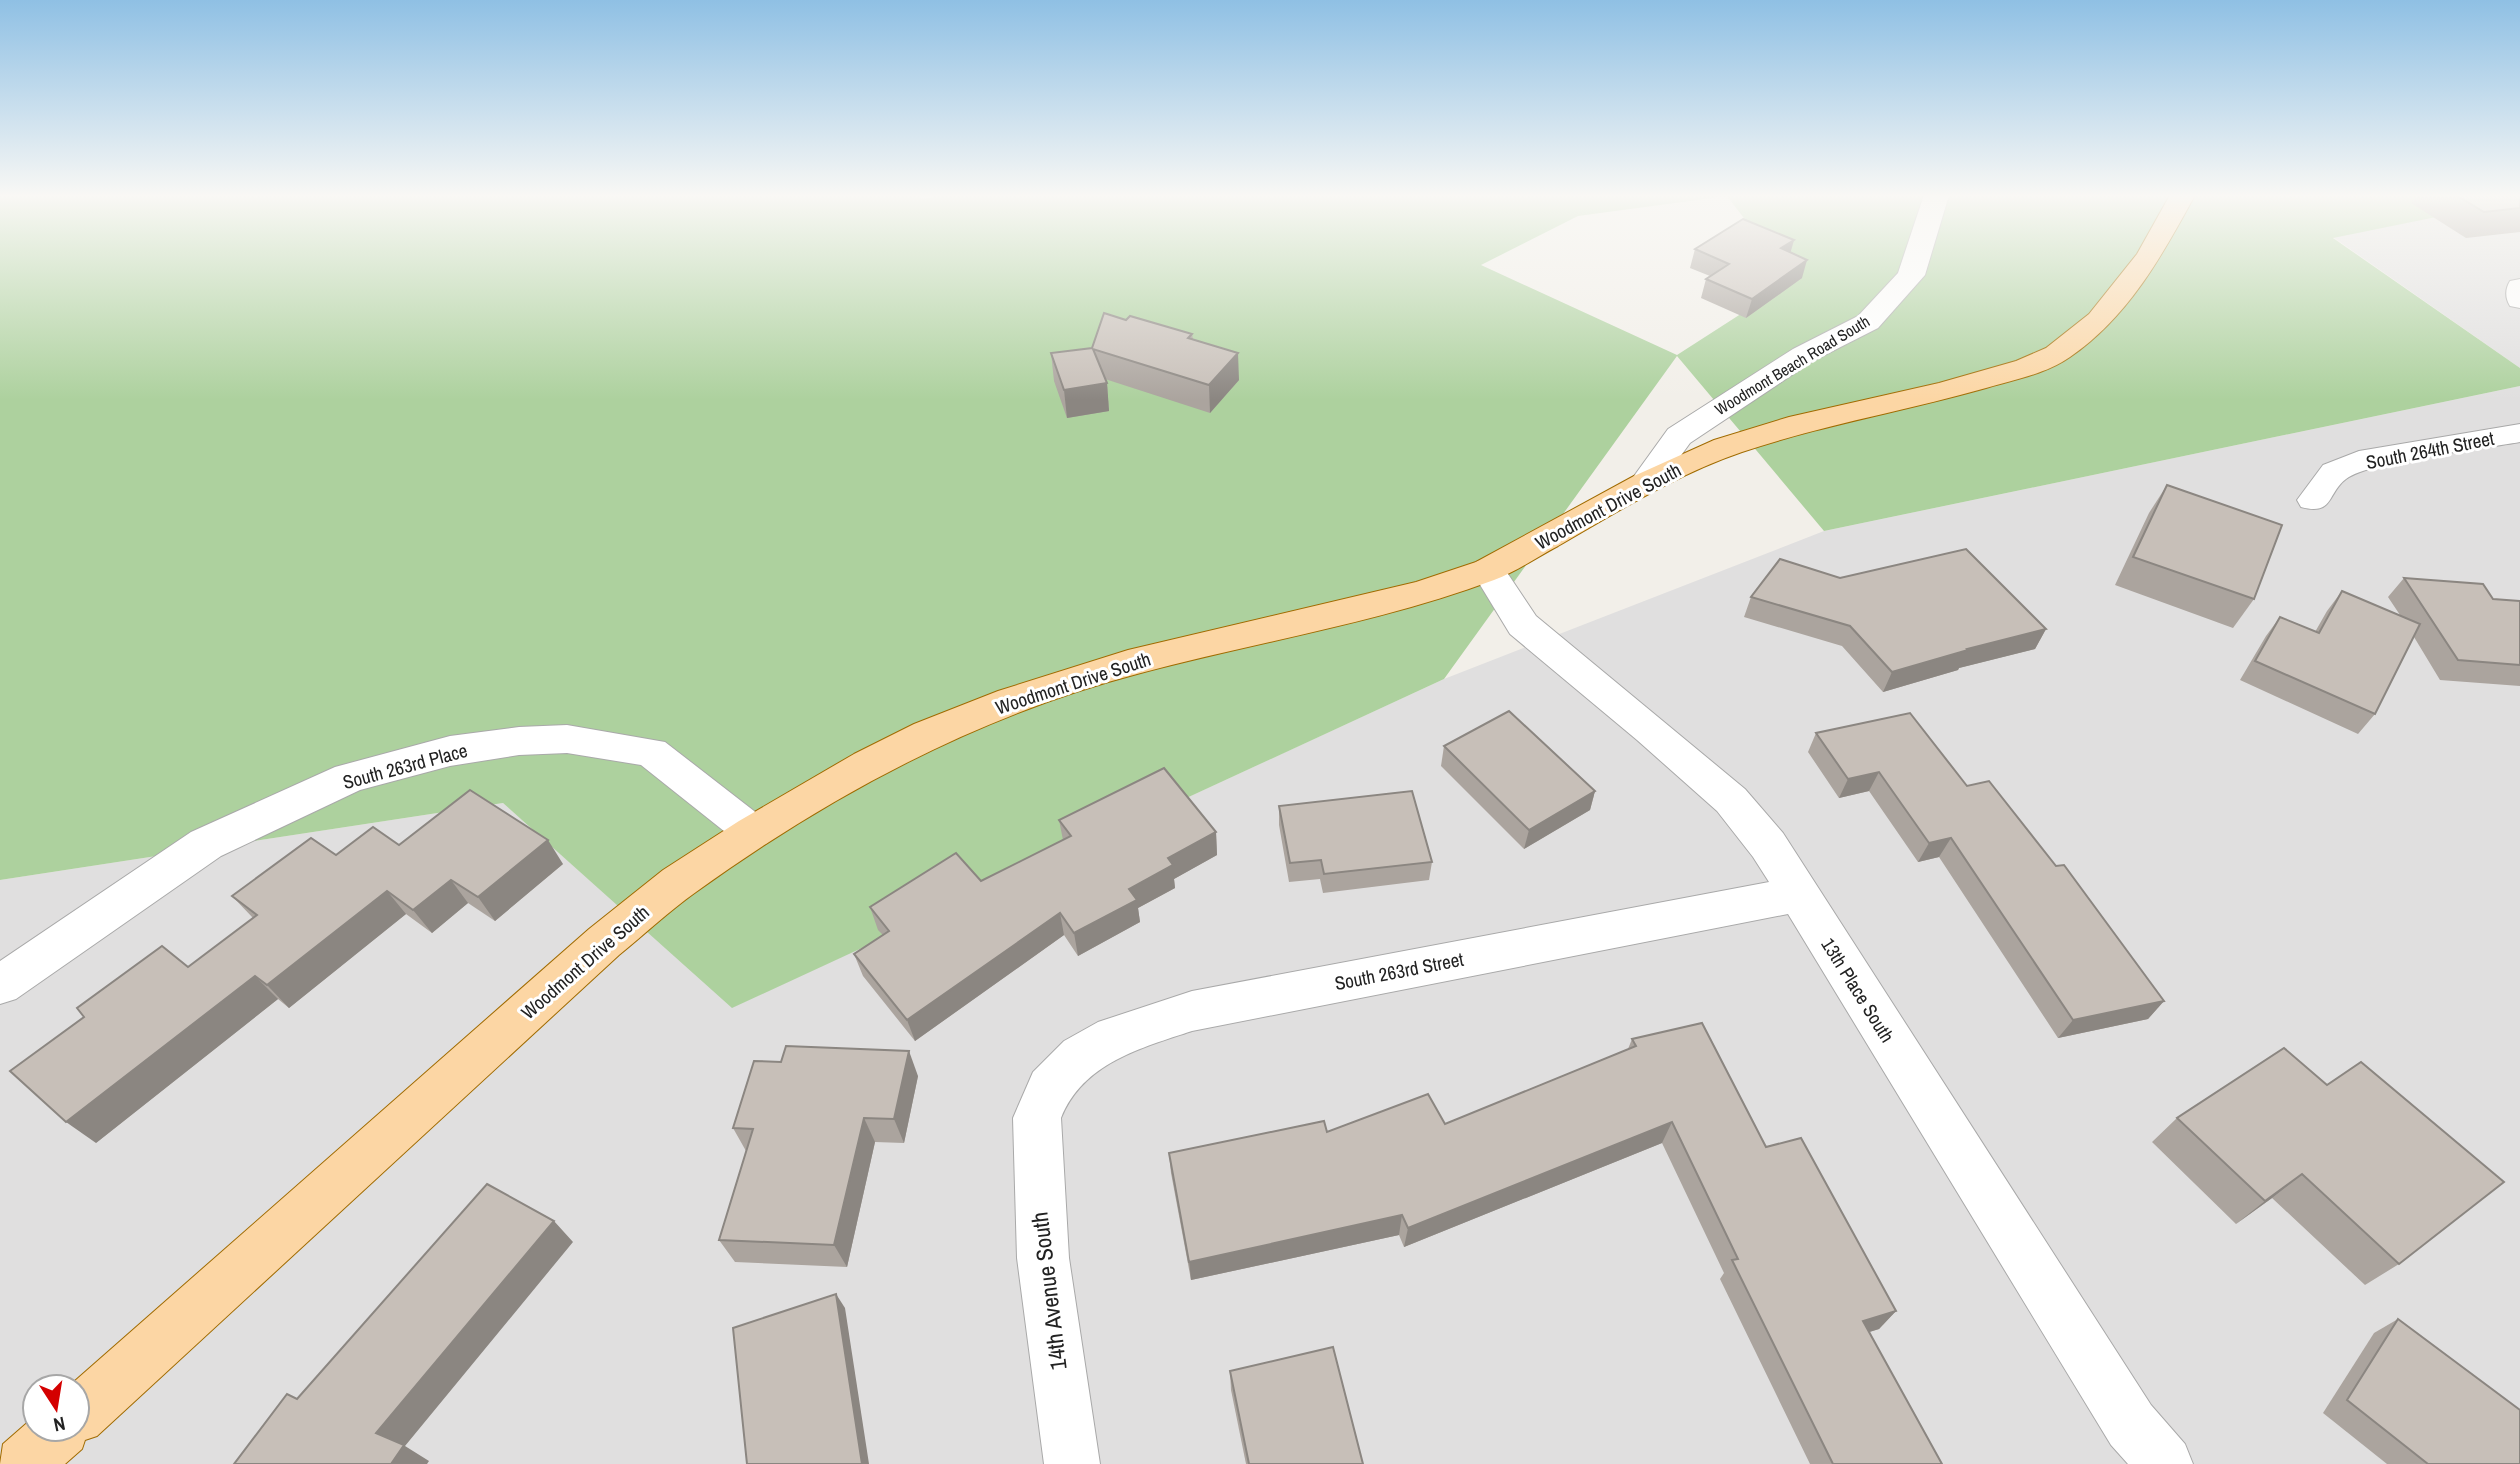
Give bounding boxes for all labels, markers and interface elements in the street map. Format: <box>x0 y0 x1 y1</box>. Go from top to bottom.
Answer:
street label: Woodmont Beach Road South <box>1710 310 1874 420</box>
street label: South 264th Street <box>2364 425 2497 475</box>
street label: Woodmont Drive South <box>1531 457 1685 555</box>
street label: Woodmont Drive South <box>992 646 1154 720</box>
street label: South 263rd Place <box>340 737 470 795</box>
street label: Woodmont Drive South <box>515 899 655 1025</box>
street label: 13th Place South <box>1816 933 1900 1047</box>
street label: South 263rd Street <box>1332 946 1466 996</box>
street label: 14th Avenue South <box>1023 1210 1074 1372</box>
north arrow <box>21 1373 91 1443</box>
text: N <box>51 1411 68 1439</box>

